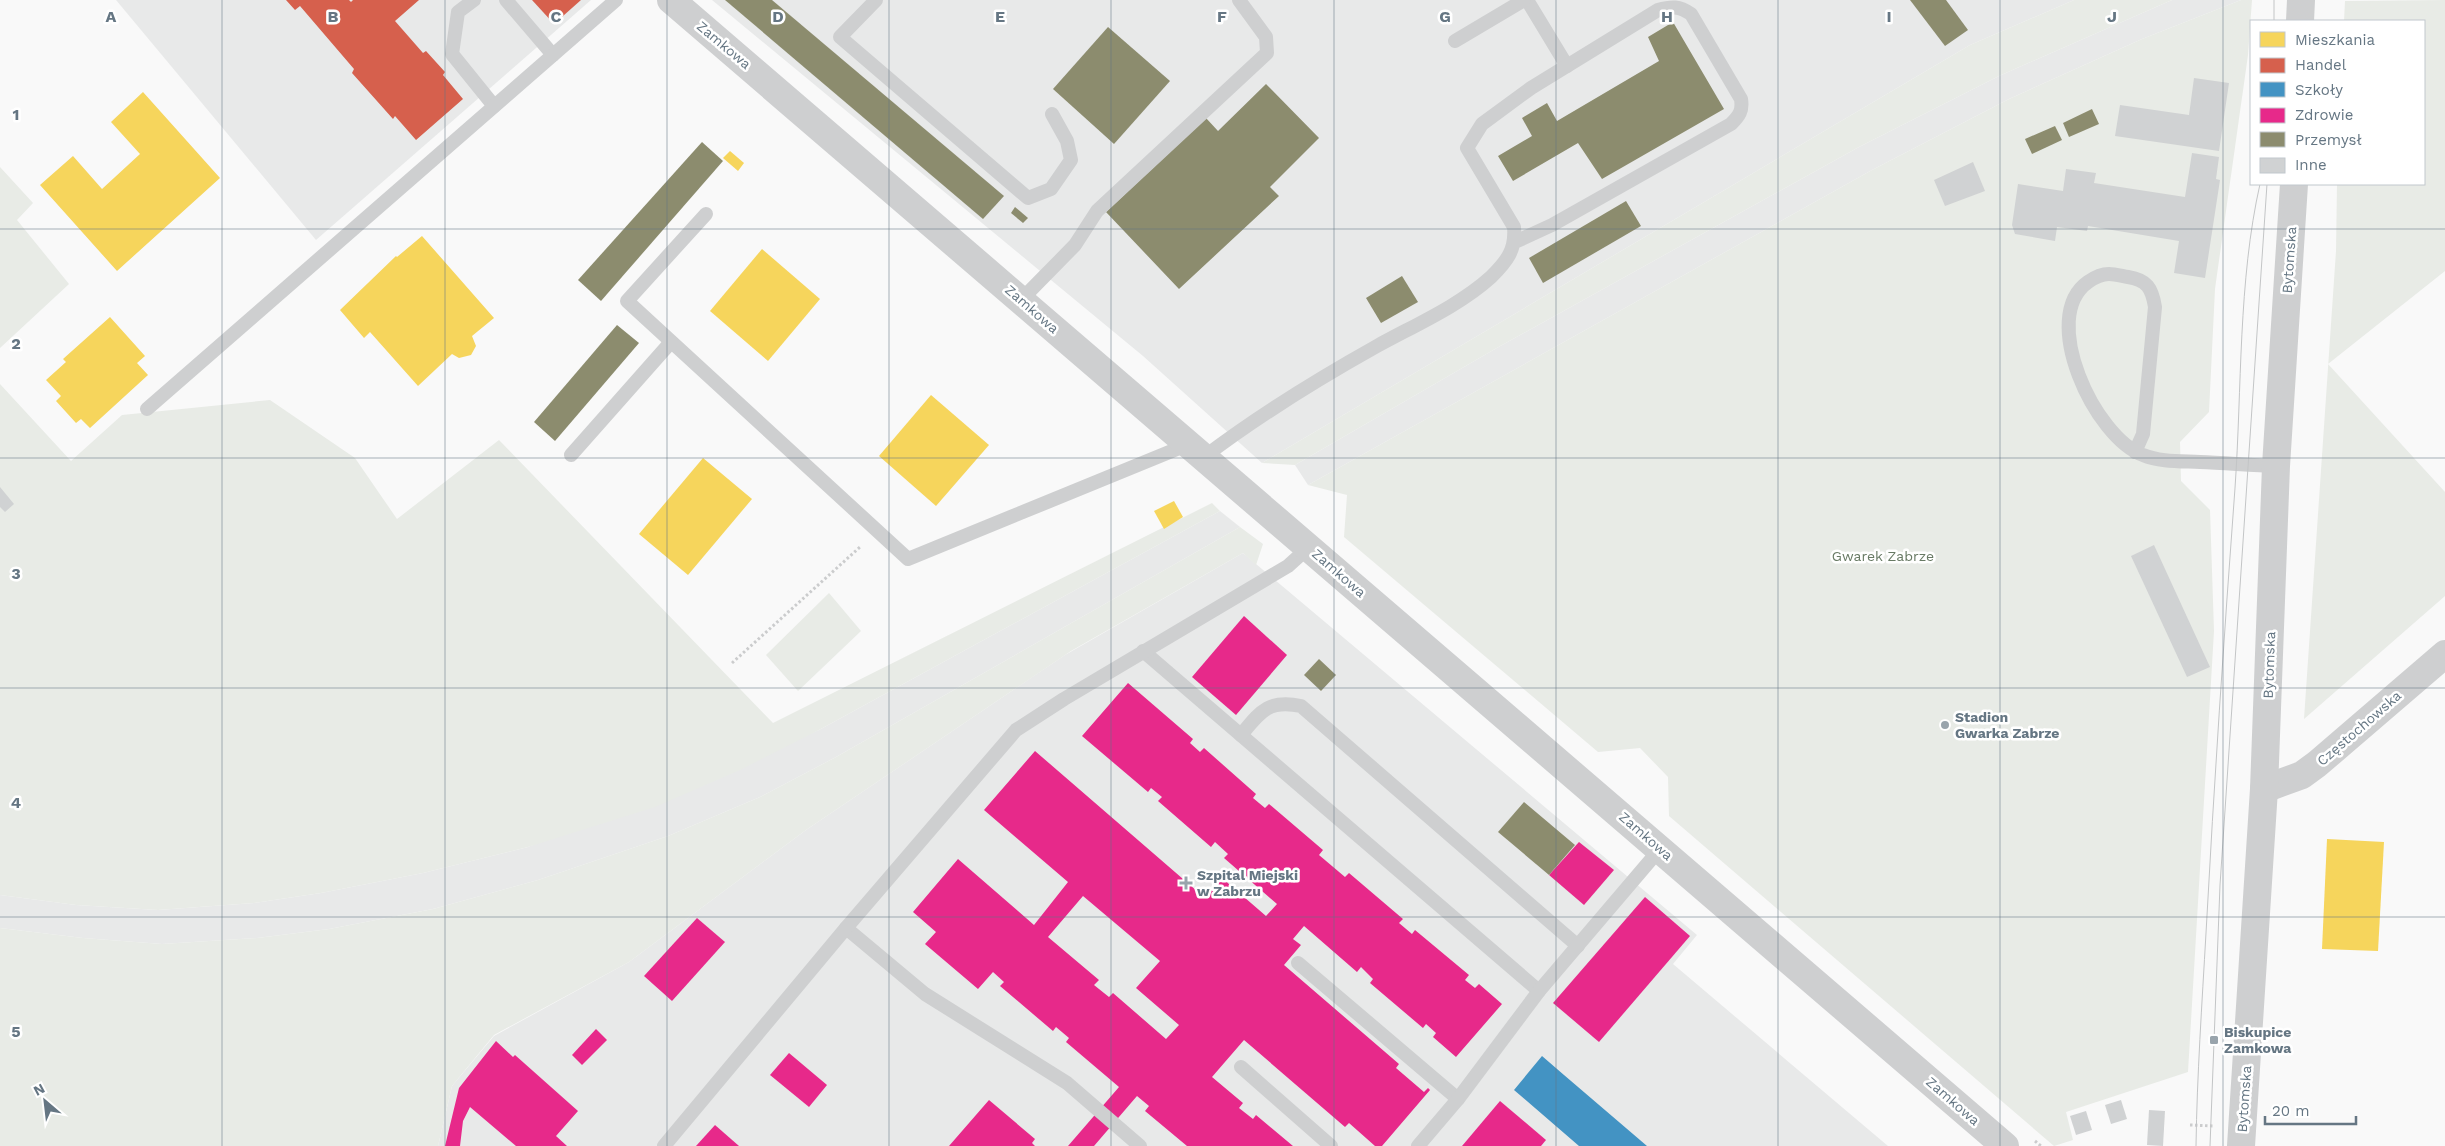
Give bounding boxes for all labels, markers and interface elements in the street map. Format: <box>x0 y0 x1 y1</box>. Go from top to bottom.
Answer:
text: A <box>106 7 117 26</box>
text: B <box>328 7 339 26</box>
text: C <box>551 7 562 26</box>
text: D <box>772 7 784 26</box>
text: E <box>995 7 1005 26</box>
text: F <box>1217 7 1227 26</box>
text: G <box>1439 7 1451 26</box>
text: H <box>1661 7 1673 26</box>
text: I <box>1886 7 1892 26</box>
text: J <box>2107 7 2117 26</box>
street label: Zamkowa <box>694 18 754 72</box>
legend <box>2250 20 2425 185</box>
text: Mieszkania <box>2295 31 2375 49</box>
text: Handel <box>2295 56 2347 74</box>
text: Szkoły <box>2295 81 2343 99</box>
text: 1 <box>13 105 19 124</box>
text: Zdrowie <box>2295 106 2353 124</box>
text: Przemysł <box>2295 131 2362 149</box>
text: Inne <box>2295 156 2327 174</box>
street label: Bytomska <box>2279 226 2299 294</box>
street label: Zamkowa <box>1002 282 1062 337</box>
text: 2 <box>11 334 21 353</box>
street label: Zamkowa <box>1309 546 1369 601</box>
park label: Gwarek Zabrze <box>1832 548 1934 564</box>
text: 3 <box>11 564 21 583</box>
street label: Bytomska <box>2260 631 2278 699</box>
street label: Częstochowska <box>2314 687 2404 769</box>
place label: Stadion Gwarka Zabrze <box>1955 709 2059 741</box>
marker: Stadion Gwarka Zabrze <box>1939 719 1951 731</box>
text: 4 <box>11 793 21 812</box>
street label: Zamkowa <box>1616 809 1676 864</box>
place label: Szpital Miejski w Zabrzu <box>1197 867 1298 899</box>
marker: Szpital Miejski w Zabrzu <box>1179 876 1193 890</box>
text: 5 <box>11 1022 21 1041</box>
place label: Biskupice Zamkowa <box>2224 1024 2292 1056</box>
marker: Biskupice Zamkowa <box>2208 1034 2220 1046</box>
street label: Bytomska <box>2234 1065 2254 1133</box>
street label: Zamkowa <box>1923 1074 1983 1129</box>
north arrow <box>20 1076 70 1126</box>
text: N <box>31 1080 47 1099</box>
scale bar <box>2265 1094 2356 1126</box>
text: 20 m <box>2272 1102 2310 1120</box>

